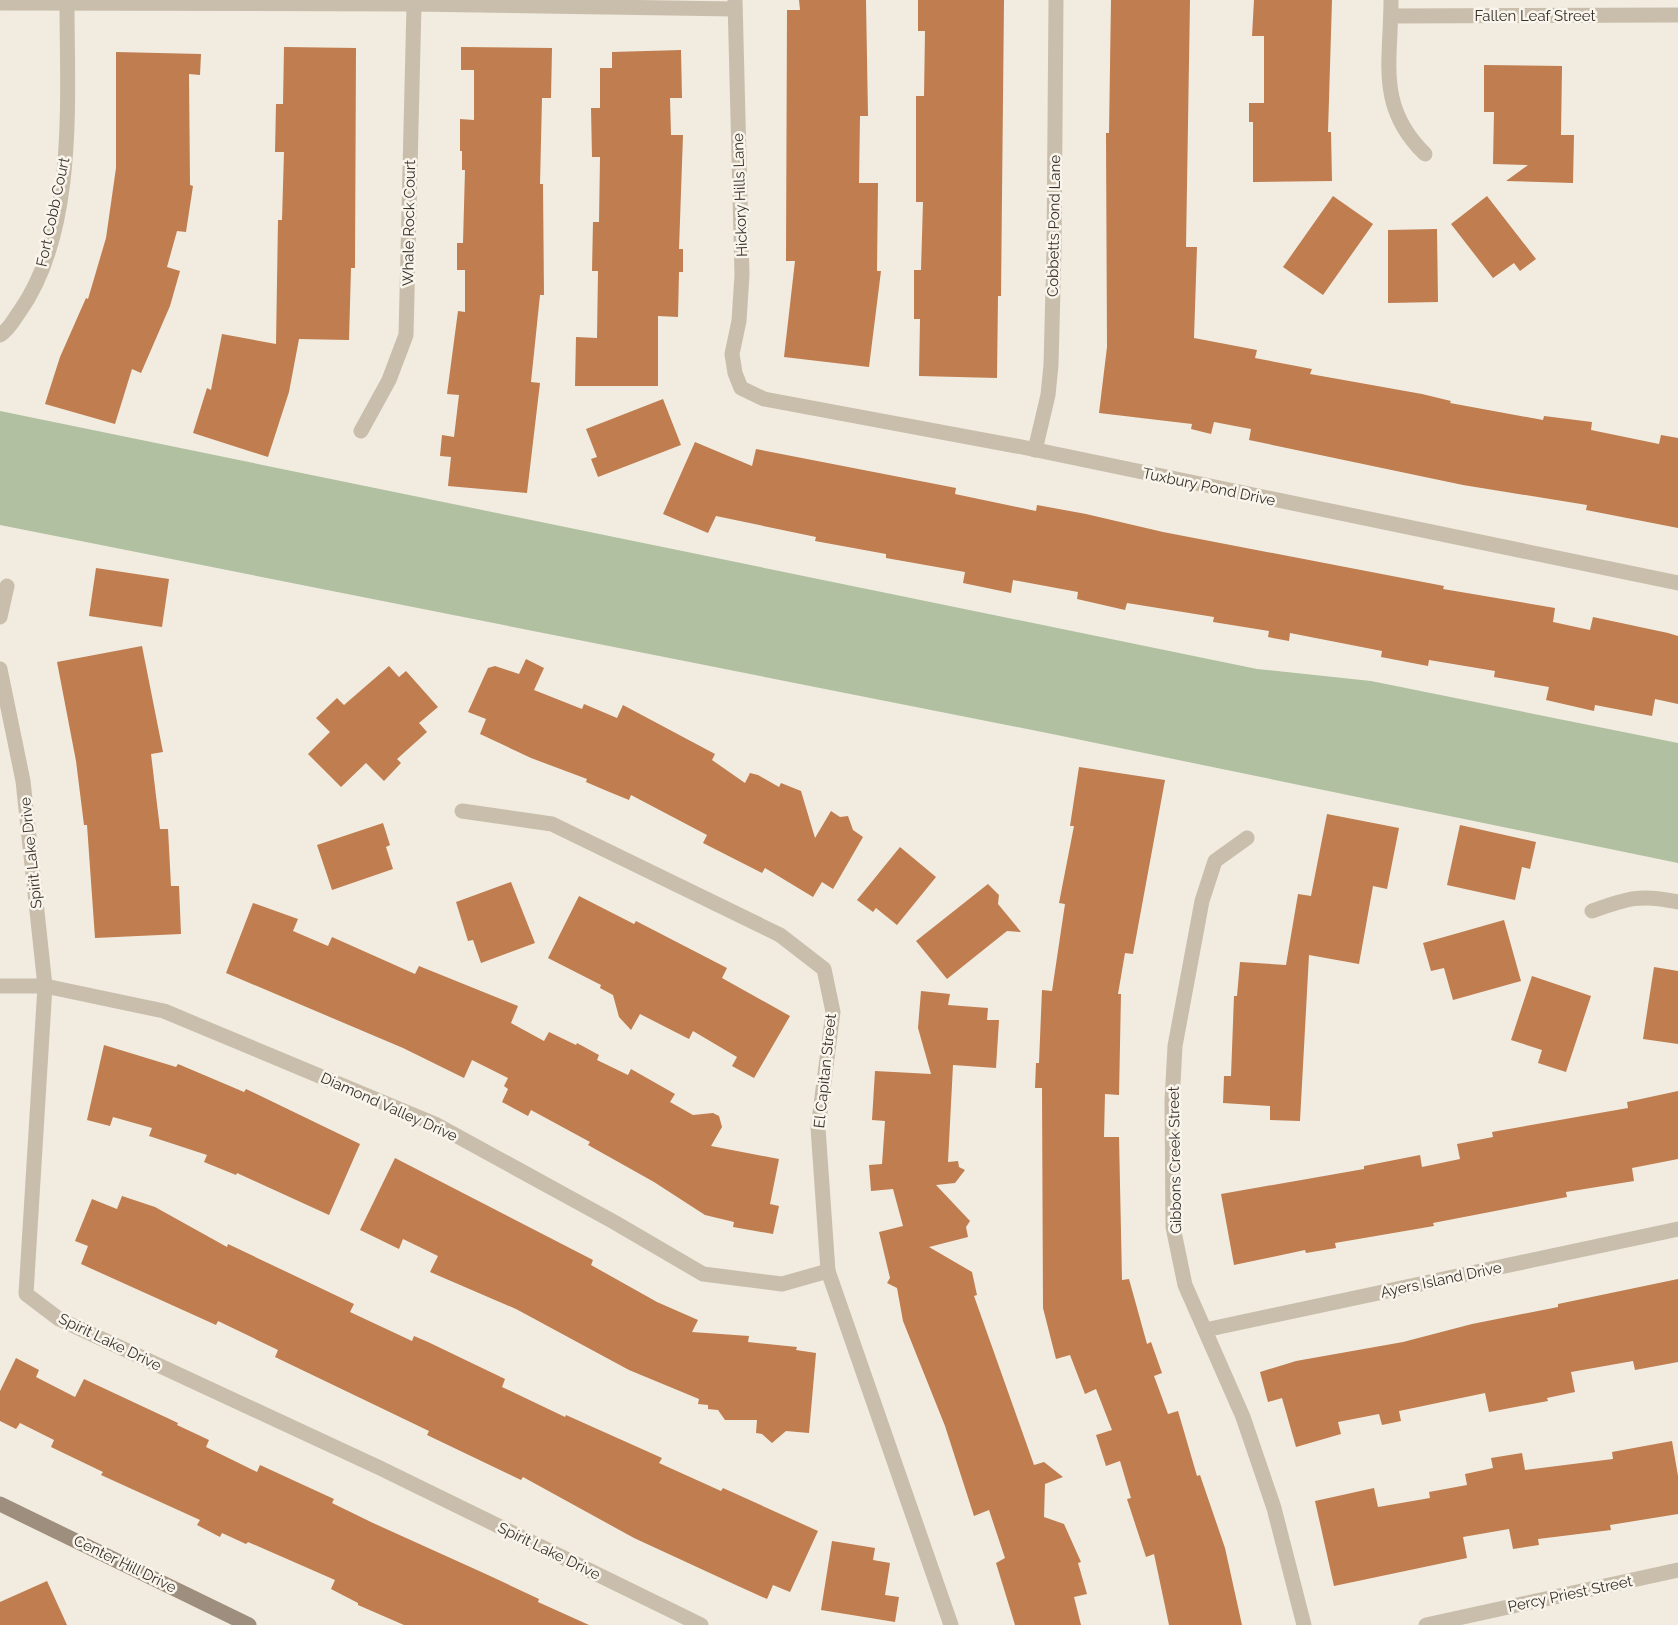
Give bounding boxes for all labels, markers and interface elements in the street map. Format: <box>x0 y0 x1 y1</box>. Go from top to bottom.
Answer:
street label: Fallen Leaf Street <box>1474 7 1596 25</box>
street label: Hickory Hills Lane <box>729 133 751 257</box>
street label: Cobbetts Pond Lane <box>1044 155 1064 297</box>
street label: Fort Cobb Court <box>33 156 73 268</box>
street label: Whale Rock Court <box>399 160 419 286</box>
street label: Tuxbury Pond Drive <box>1141 464 1277 510</box>
street label: Spirit Lake Drive <box>16 796 46 910</box>
street label: El Capitan Street <box>810 1013 840 1129</box>
street label: Diamond Valley Drive <box>318 1069 460 1145</box>
street label: Gibbons Creek Street <box>1165 1086 1185 1234</box>
street label: Ayers Island Drive <box>1379 1258 1503 1302</box>
street label: Spirit Lake Drive <box>56 1309 164 1375</box>
street label: Spirit Lake Drive <box>495 1518 603 1584</box>
street label: Center Hill Drive <box>71 1531 179 1597</box>
street label: Percy Priest Street <box>1506 1572 1634 1616</box>

